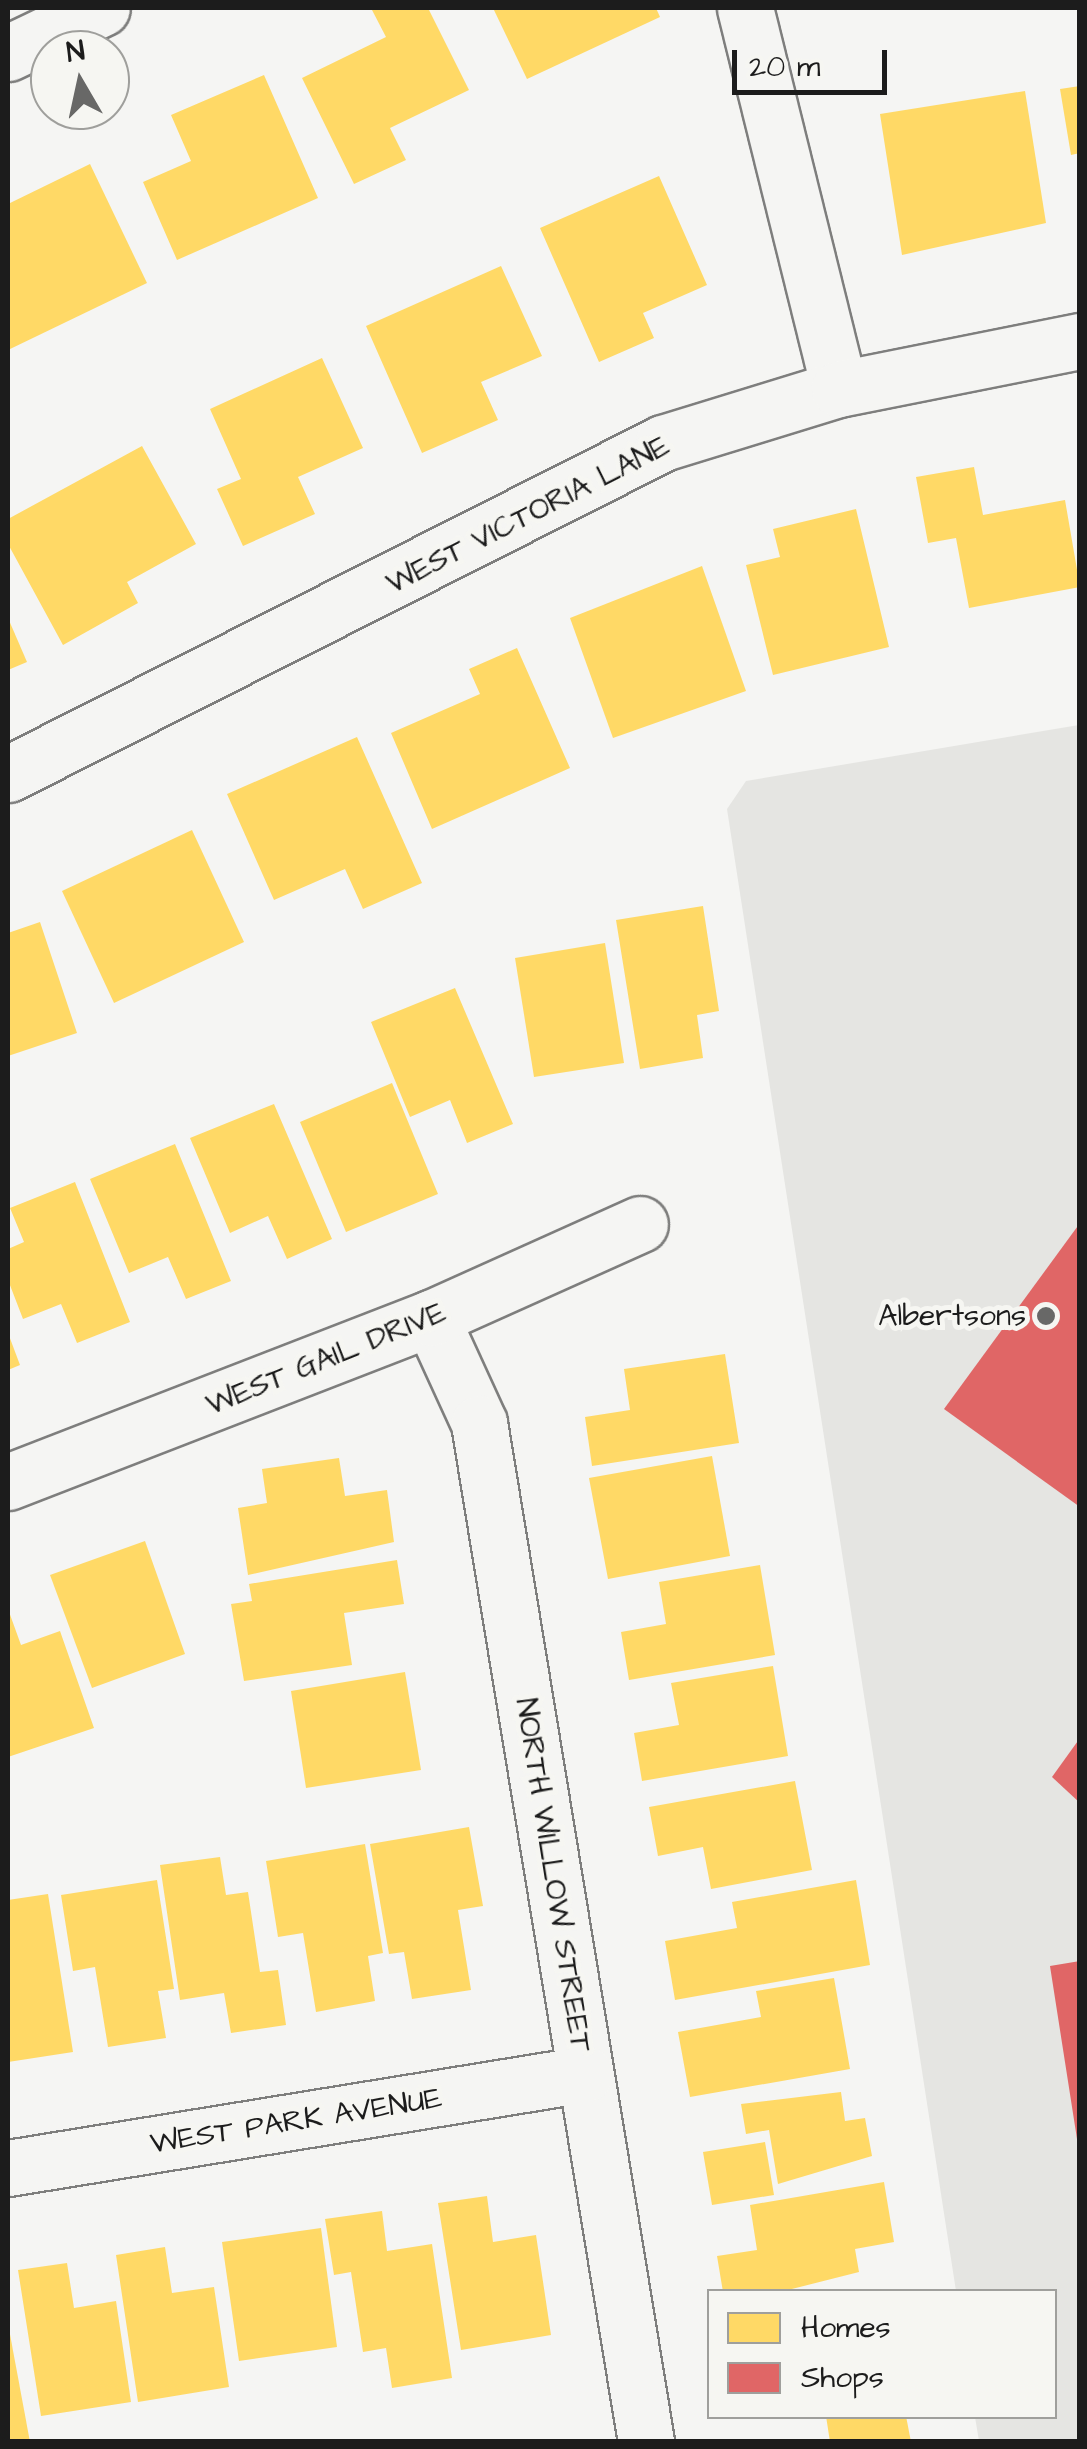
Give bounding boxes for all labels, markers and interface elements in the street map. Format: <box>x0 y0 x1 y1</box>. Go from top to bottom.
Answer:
north arrow <box>30 30 130 130</box>
scale bar <box>737 30 892 92</box>
text: N <box>64 31 87 72</box>
text: 20 m <box>749 46 820 88</box>
street label: WEST VICTORIA LANE <box>380 428 676 602</box>
street label: WEST GAIL DRIVE <box>201 1295 451 1423</box>
place label: Albertsons <box>878 1298 1026 1334</box>
marker: Albertsons <box>1035 1305 1057 1327</box>
street label: NORTH WILLOW STREET <box>507 1696 599 2054</box>
street label: WEST PARK AVENUE <box>147 2080 445 2162</box>
legend <box>707 2289 1057 2419</box>
text: Homes <box>801 2307 891 2349</box>
text: Shops <box>801 2357 884 2399</box>

